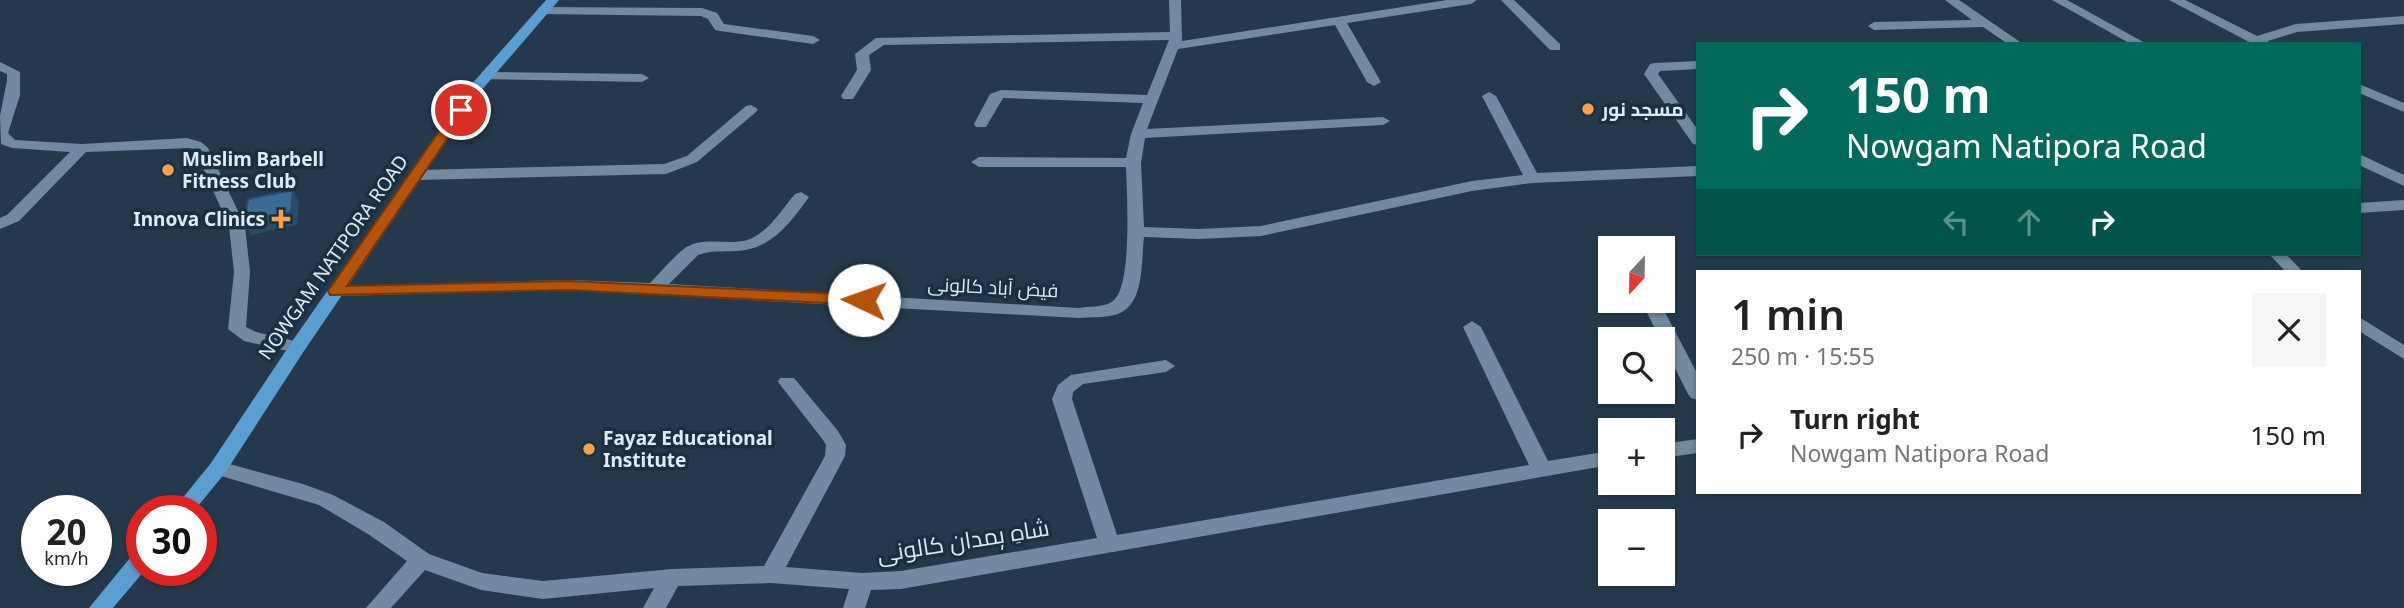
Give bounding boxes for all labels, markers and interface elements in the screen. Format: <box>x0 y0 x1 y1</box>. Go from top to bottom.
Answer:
text: 150 m <box>1846 61 1991 127</box>
icon: right <box>1731 70 1822 161</box>
pin <box>431 80 491 140</box>
icon: arrive <box>442 91 480 129</box>
place label: مسجد نور <box>1601 96 1684 122</box>
marker: مسجد نور <box>1580 101 1596 117</box>
text: Nowgam Natipora Road <box>1846 124 2207 167</box>
place label: Muslim Barbell Fitness Club <box>182 146 324 194</box>
street label: NOWGAM NATIPORA ROAD <box>252 149 414 365</box>
marker: Muslim Barbell Fitness Club <box>160 162 176 178</box>
icon: left <box>1937 203 1975 241</box>
icon: ahead <box>2010 203 2048 241</box>
icon: right <box>2083 203 2121 241</box>
place label: Innova Clinics <box>133 206 265 232</box>
marker: Innova Clinics <box>271 209 291 229</box>
north arrow <box>1598 236 1675 313</box>
map controls <box>1598 236 1675 586</box>
position arrow <box>827 263 901 337</box>
street label: فیض آباد کالونی <box>927 271 1059 303</box>
text: 1 min <box>1731 285 1845 342</box>
button: close <box>2252 293 2326 367</box>
button: search <box>1598 327 1675 404</box>
text: 250 m · 15:55 <box>1731 340 1875 372</box>
text: Turn right <box>1790 401 1920 437</box>
icon: right <box>1731 416 1769 454</box>
text: 150 m <box>2250 417 2326 453</box>
button: + <box>1598 418 1675 495</box>
place label: Fayaz Educational Institute <box>603 425 773 473</box>
text: Nowgam Natipora Road <box>1790 437 2049 469</box>
marker: Fayaz Educational Institute <box>581 441 597 457</box>
speed limit sign: 30 <box>126 495 217 586</box>
text: 20 <box>46 508 87 555</box>
button: − <box>1598 509 1675 586</box>
street label: شاہِ ہمدان کالونی <box>875 511 1051 569</box>
text: km/h <box>44 546 89 570</box>

